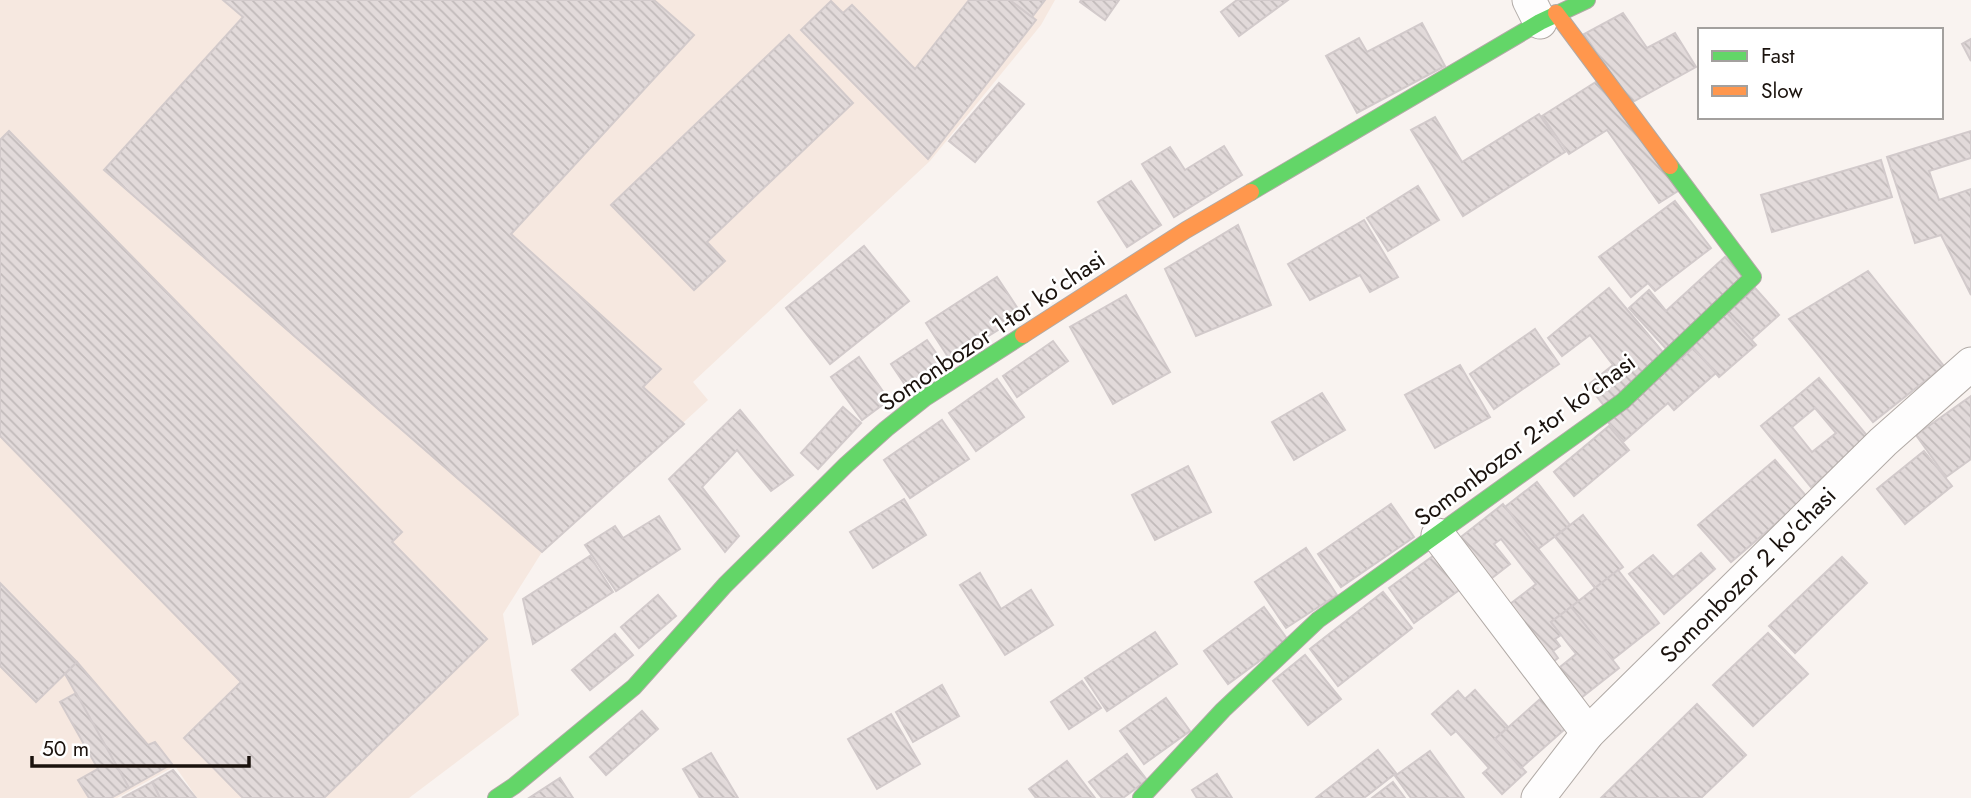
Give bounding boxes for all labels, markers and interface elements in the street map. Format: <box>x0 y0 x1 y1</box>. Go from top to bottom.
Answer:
legend <box>1698 28 1943 119</box>
text: Fast <box>1761 41 1794 71</box>
text: Slow <box>1761 76 1803 106</box>
street label: Somonbozor 1-tor koʻchasi <box>871 242 1112 420</box>
street label: Somonbozor 2-tor ko'chasi <box>1407 345 1643 535</box>
street label: Somonbozor 2 ko'chasi <box>1652 479 1844 671</box>
scale bar <box>32 724 248 768</box>
text: 50 m <box>42 734 89 764</box>

